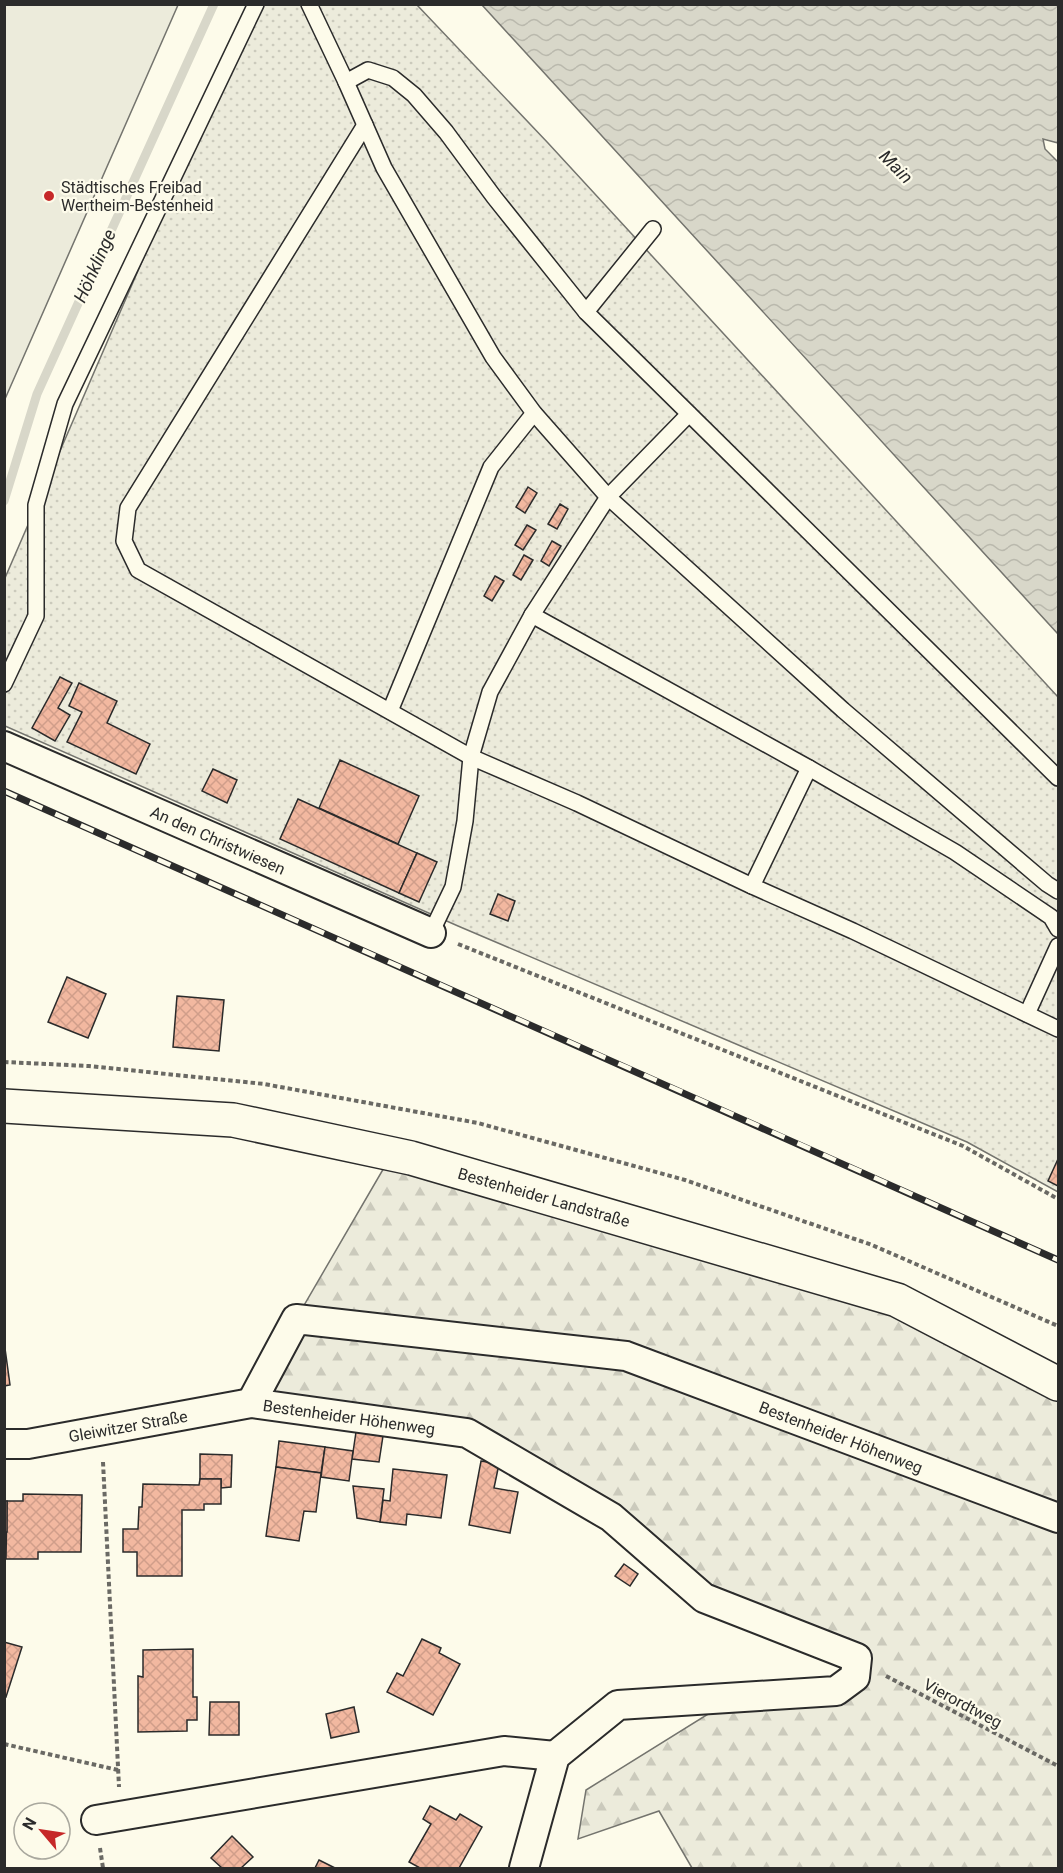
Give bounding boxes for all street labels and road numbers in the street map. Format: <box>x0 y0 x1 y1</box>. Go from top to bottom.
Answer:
street label: An den Christwiesen <box>147 802 288 879</box>
street label: Bestenheider Landstraße <box>456 1164 632 1231</box>
street label: Bestenheider Höhenweg <box>262 1396 436 1439</box>
street label: Bestenheider Höhenweg <box>756 1398 925 1477</box>
street label: Gleiwitzer Straße <box>67 1407 189 1446</box>
street label: Vierordtweg <box>920 1675 1005 1732</box>

